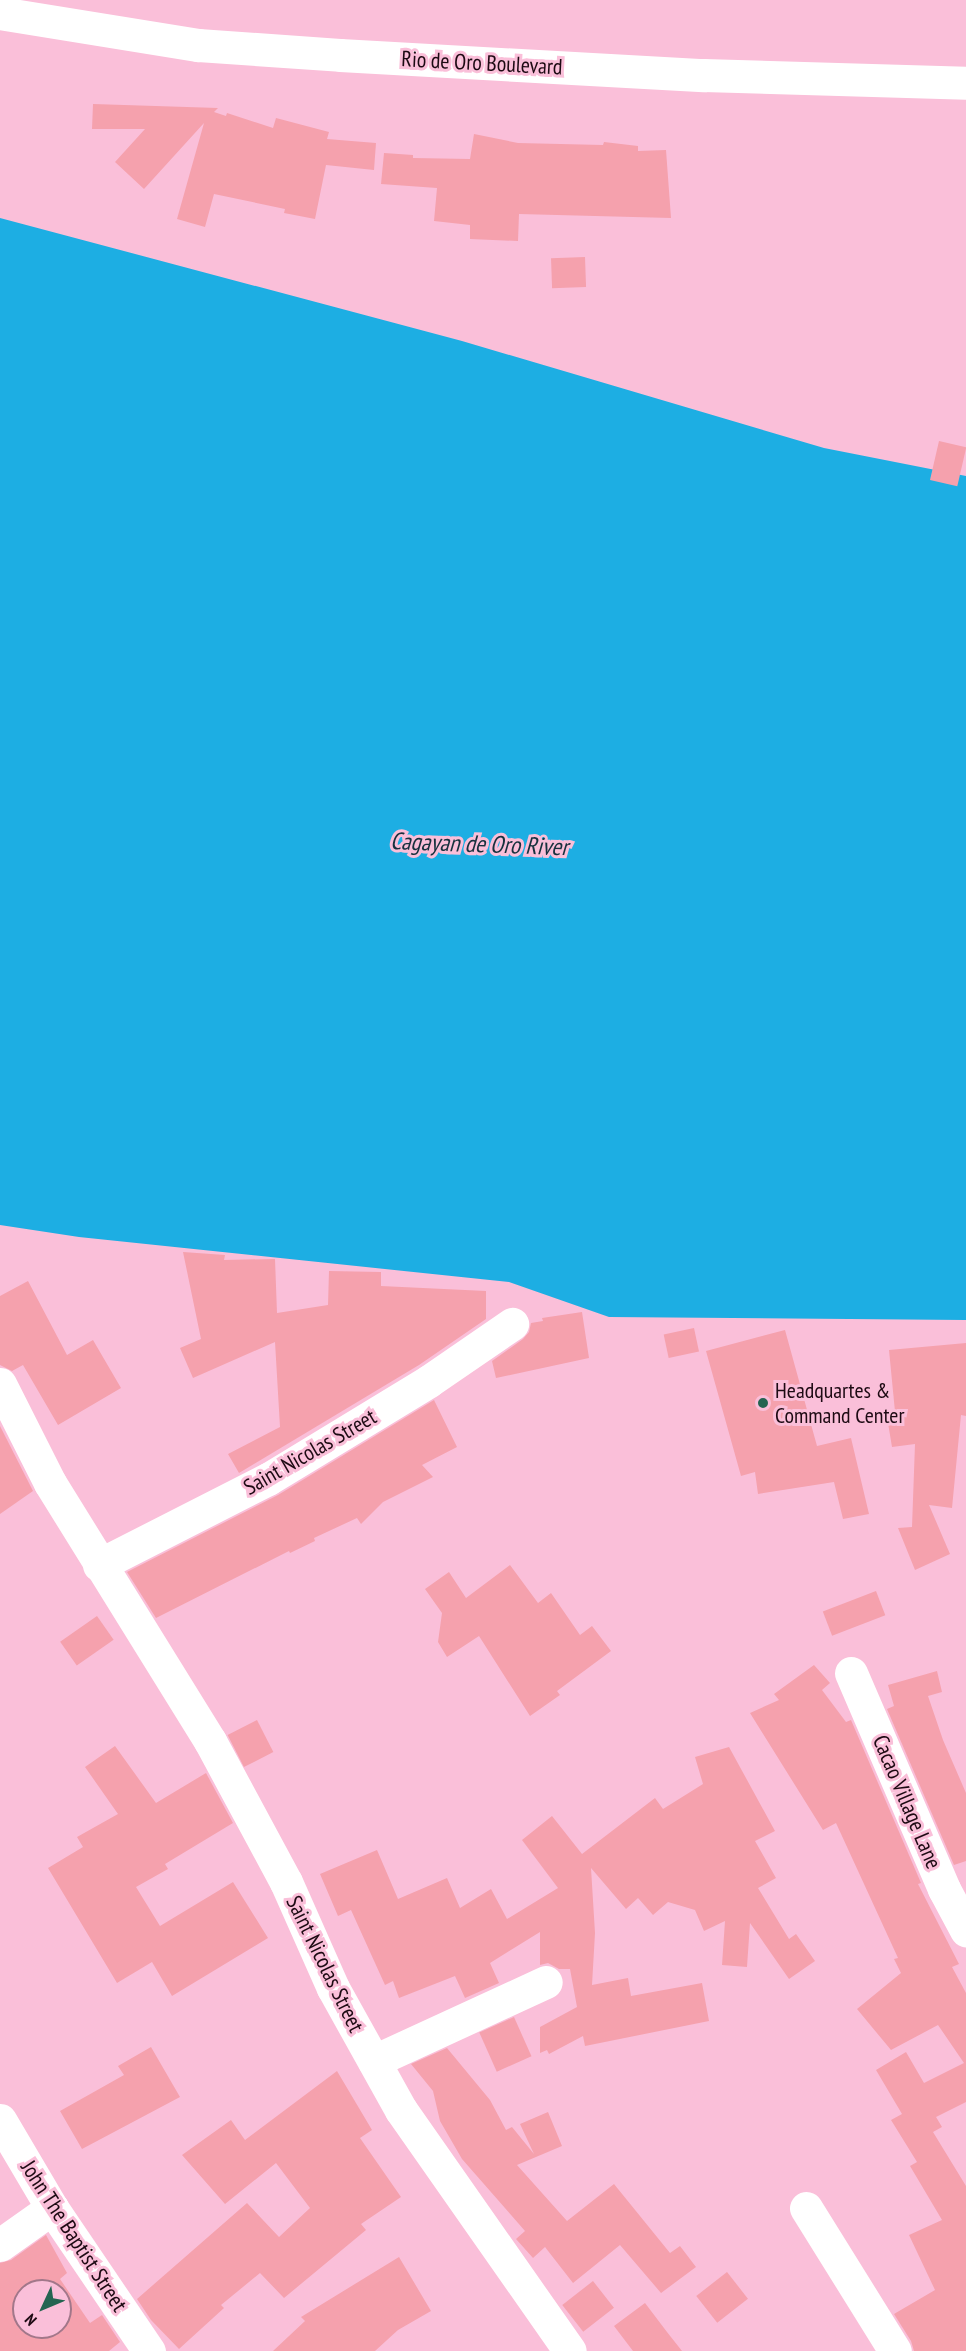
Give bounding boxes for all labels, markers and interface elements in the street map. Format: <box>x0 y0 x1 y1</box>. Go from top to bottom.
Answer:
street label: Rio de Oro Boulevard <box>401 46 563 80</box>
water label: Cagayan de Oro River <box>390 827 568 861</box>
place label: Headquartes & Command Center <box>775 1377 904 1428</box>
marker: Headquartes & Command Center <box>756 1396 770 1410</box>
street label: Saint Nicolas Street <box>239 1403 381 1501</box>
street label: Cacao Village Lane <box>867 1731 947 1873</box>
street label: Saint Nicolas Street <box>281 1891 369 2037</box>
street label: John The Baptist Street <box>15 2155 133 2317</box>
north arrow <box>12 2279 72 2339</box>
text: N <box>20 2310 41 2330</box>

